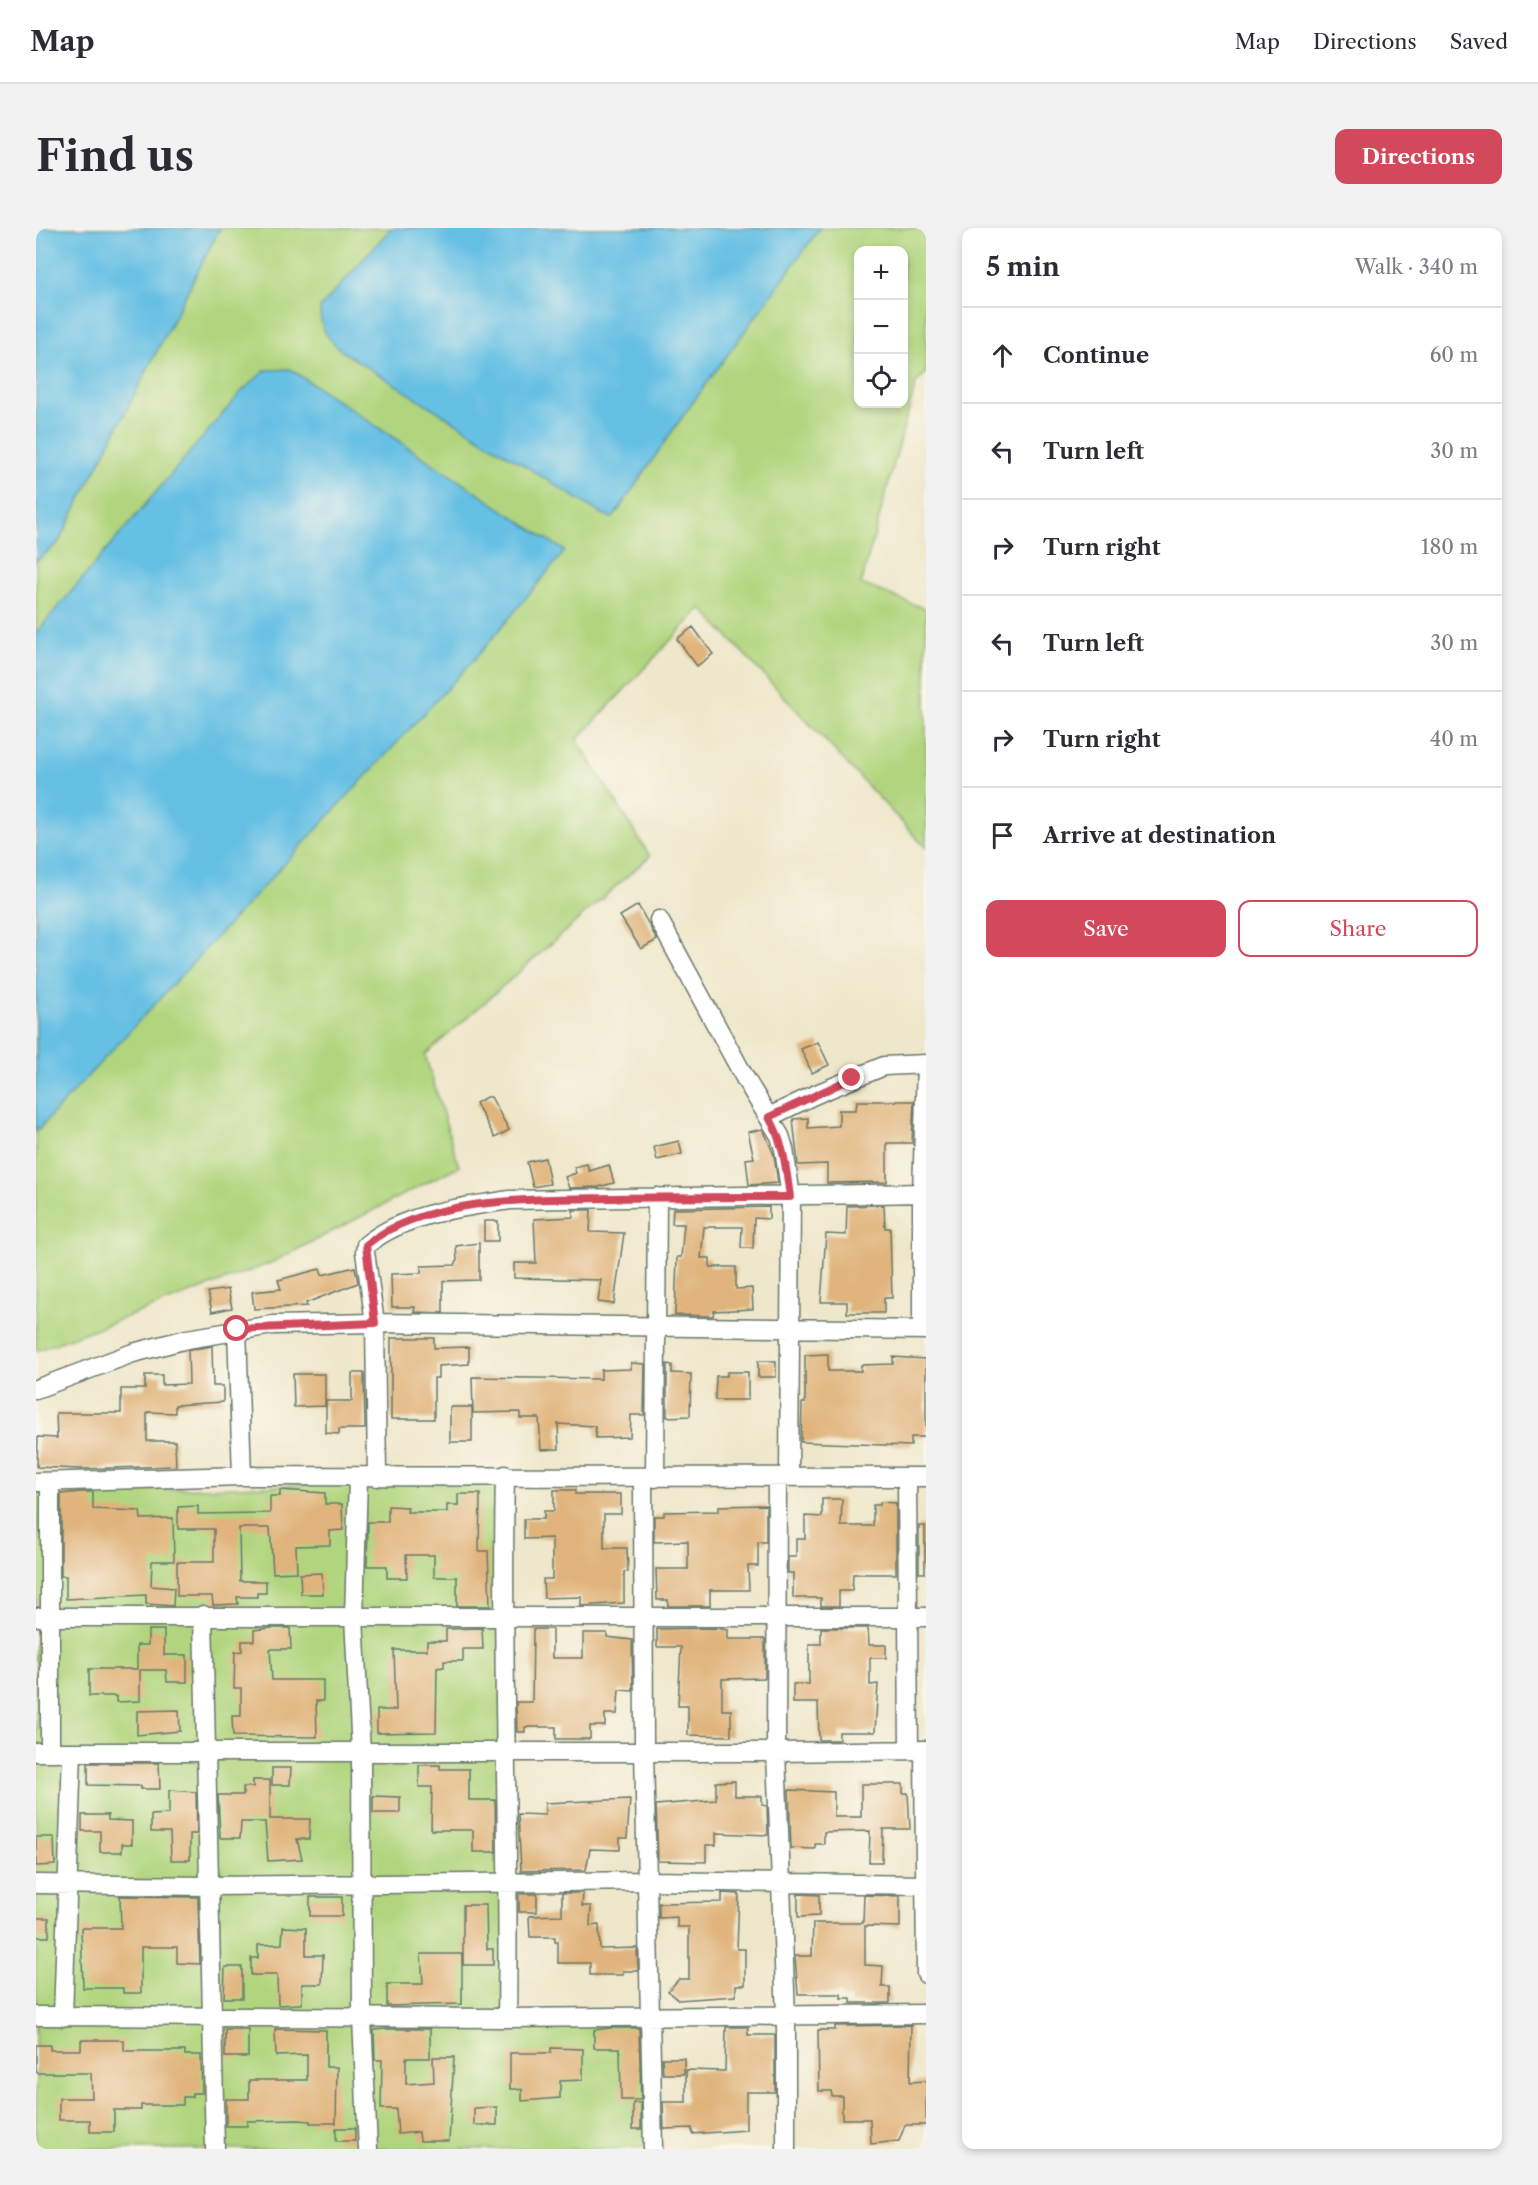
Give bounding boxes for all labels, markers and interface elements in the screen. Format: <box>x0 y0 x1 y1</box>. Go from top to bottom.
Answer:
text: Map <box>30 24 94 58</box>
text: Map <box>1235 29 1280 54</box>
text: Directions <box>1313 29 1417 54</box>
text: Saved <box>1450 29 1508 54</box>
button: Directions <box>1335 129 1502 184</box>
text: Find us <box>36 130 194 182</box>
map controls <box>854 246 908 408</box>
button: + <box>854 246 908 300</box>
text: 5 min <box>986 251 1060 283</box>
text: Walk · 340 m <box>1355 255 1478 279</box>
button: − <box>854 300 908 354</box>
icon: ahead <box>986 339 1019 372</box>
text: Continue <box>1043 342 1149 369</box>
text: 60 m <box>1430 343 1478 367</box>
button: locate <box>854 354 908 408</box>
icon: left <box>986 435 1019 468</box>
text: Turn left <box>1043 438 1144 465</box>
text: 30 m <box>1430 439 1478 463</box>
icon: right <box>986 531 1019 564</box>
text: Turn right <box>1043 534 1161 561</box>
text: 180 m <box>1421 535 1478 559</box>
icon: left <box>986 627 1019 660</box>
text: Turn left <box>1043 630 1144 657</box>
text: 30 m <box>1430 631 1478 655</box>
icon: right <box>986 723 1019 756</box>
text: Turn right <box>1043 726 1161 753</box>
text: 40 m <box>1430 727 1478 751</box>
icon: arrive <box>986 819 1019 852</box>
text: Arrive at destination <box>1043 822 1276 849</box>
button: Save <box>986 900 1226 957</box>
button: Share <box>1238 900 1478 957</box>
route end <box>838 1064 864 1090</box>
route start <box>223 1315 249 1341</box>

